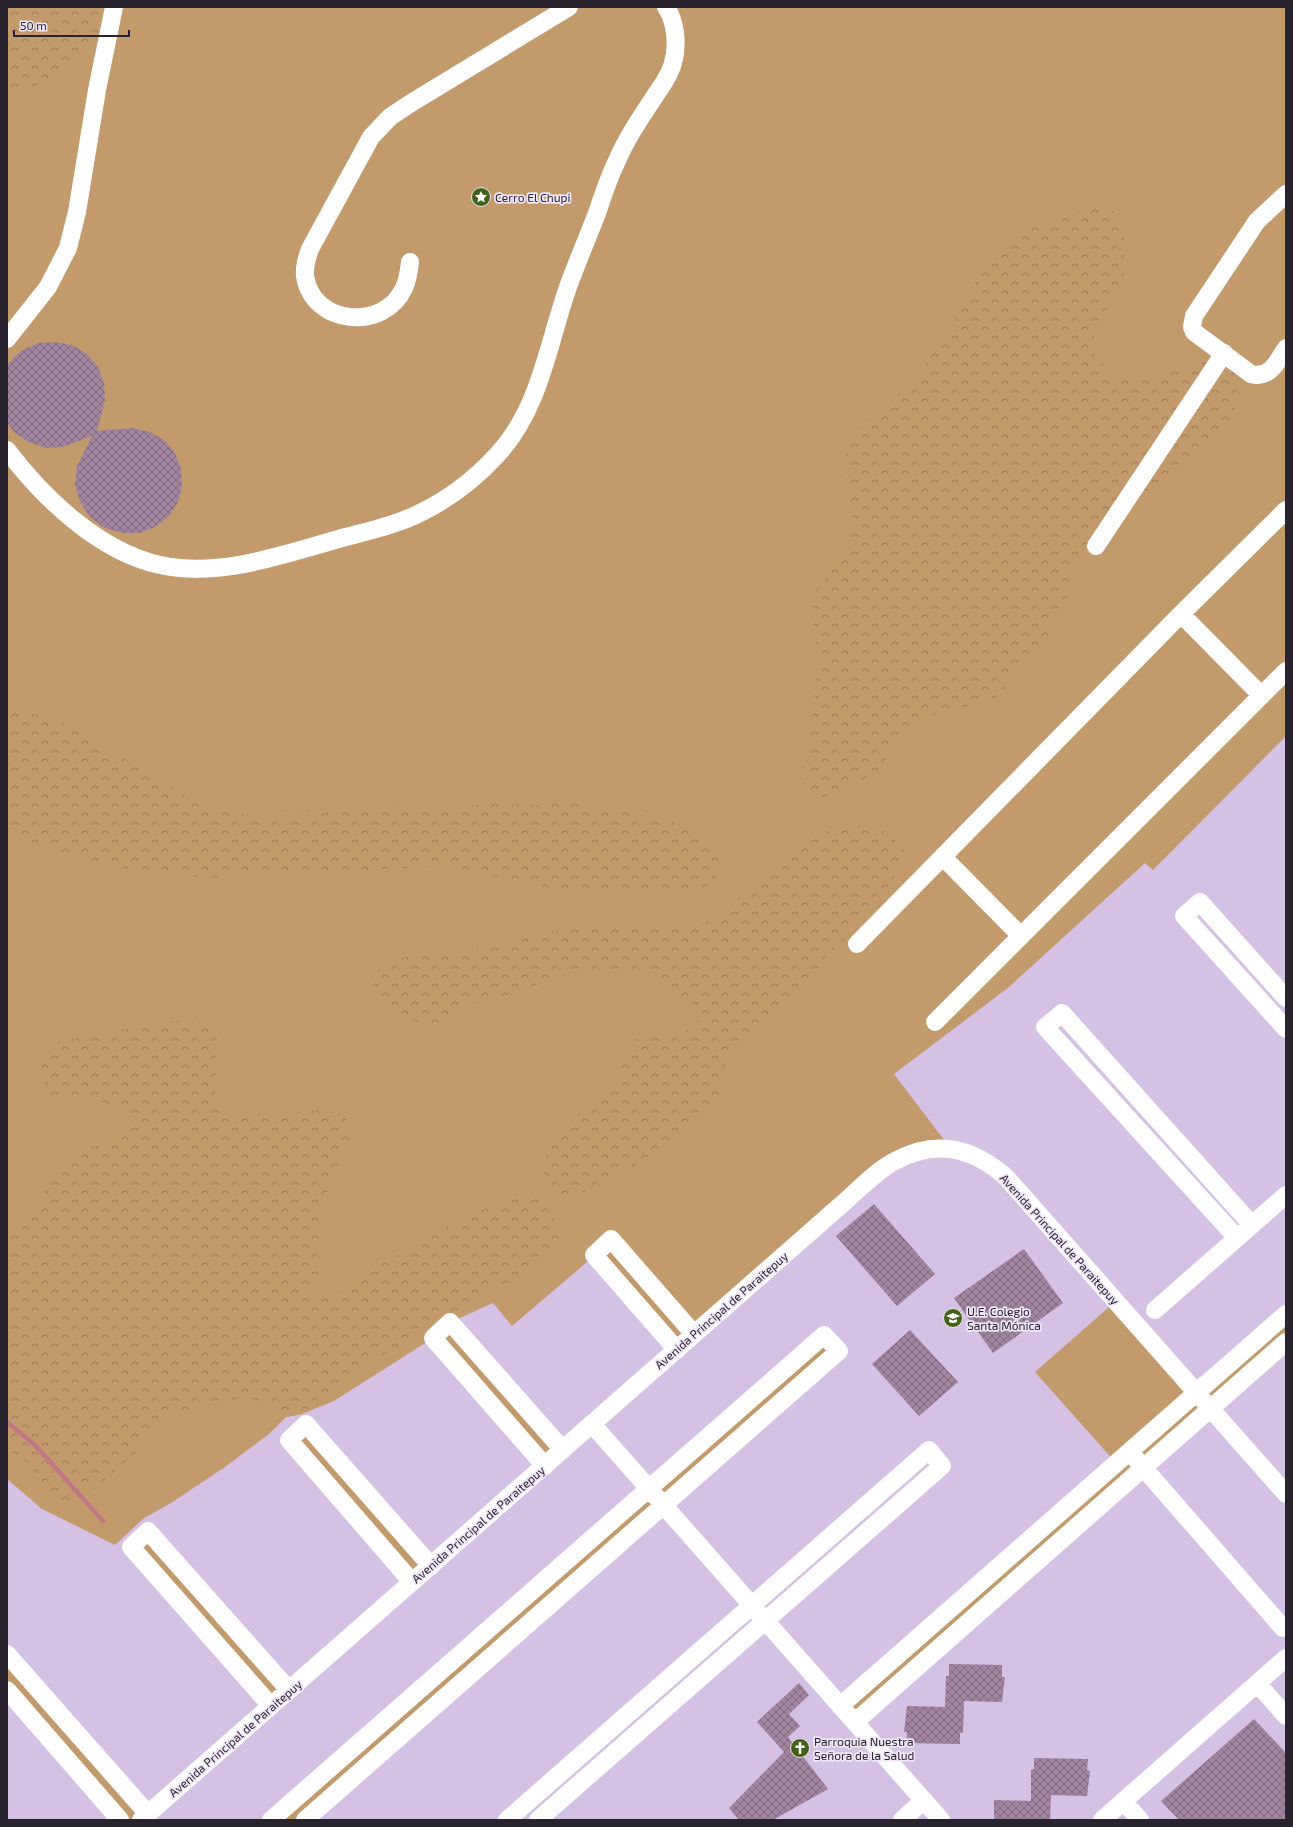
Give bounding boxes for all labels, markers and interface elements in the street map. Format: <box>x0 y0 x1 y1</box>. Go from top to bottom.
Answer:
scale bar <box>14 12 129 38</box>
text: 50 m <box>20 18 47 32</box>
place icon: Cerro El Chupi <box>470 186 492 208</box>
place label: Cerro El Chupi <box>495 190 571 204</box>
street label: Avenida Principal de Paraitepuy <box>997 1171 1123 1308</box>
street label: Avenida Principal de Paraitepuy <box>652 1248 791 1371</box>
place label: U.E. Colegio Santa Mónica <box>967 1304 1041 1332</box>
school or university icon: U.E. Colegio Santa Mónica <box>942 1307 964 1329</box>
street label: Avenida Principal de Paraitepuy <box>409 1462 548 1585</box>
street label: Avenida Principal de Paraitepuy <box>166 1676 305 1799</box>
place label: Parroquia Nuestra Señora de la Salud <box>814 1734 914 1762</box>
church icon: Parroquia Nuestra Señora de la Salud <box>789 1737 811 1759</box>

